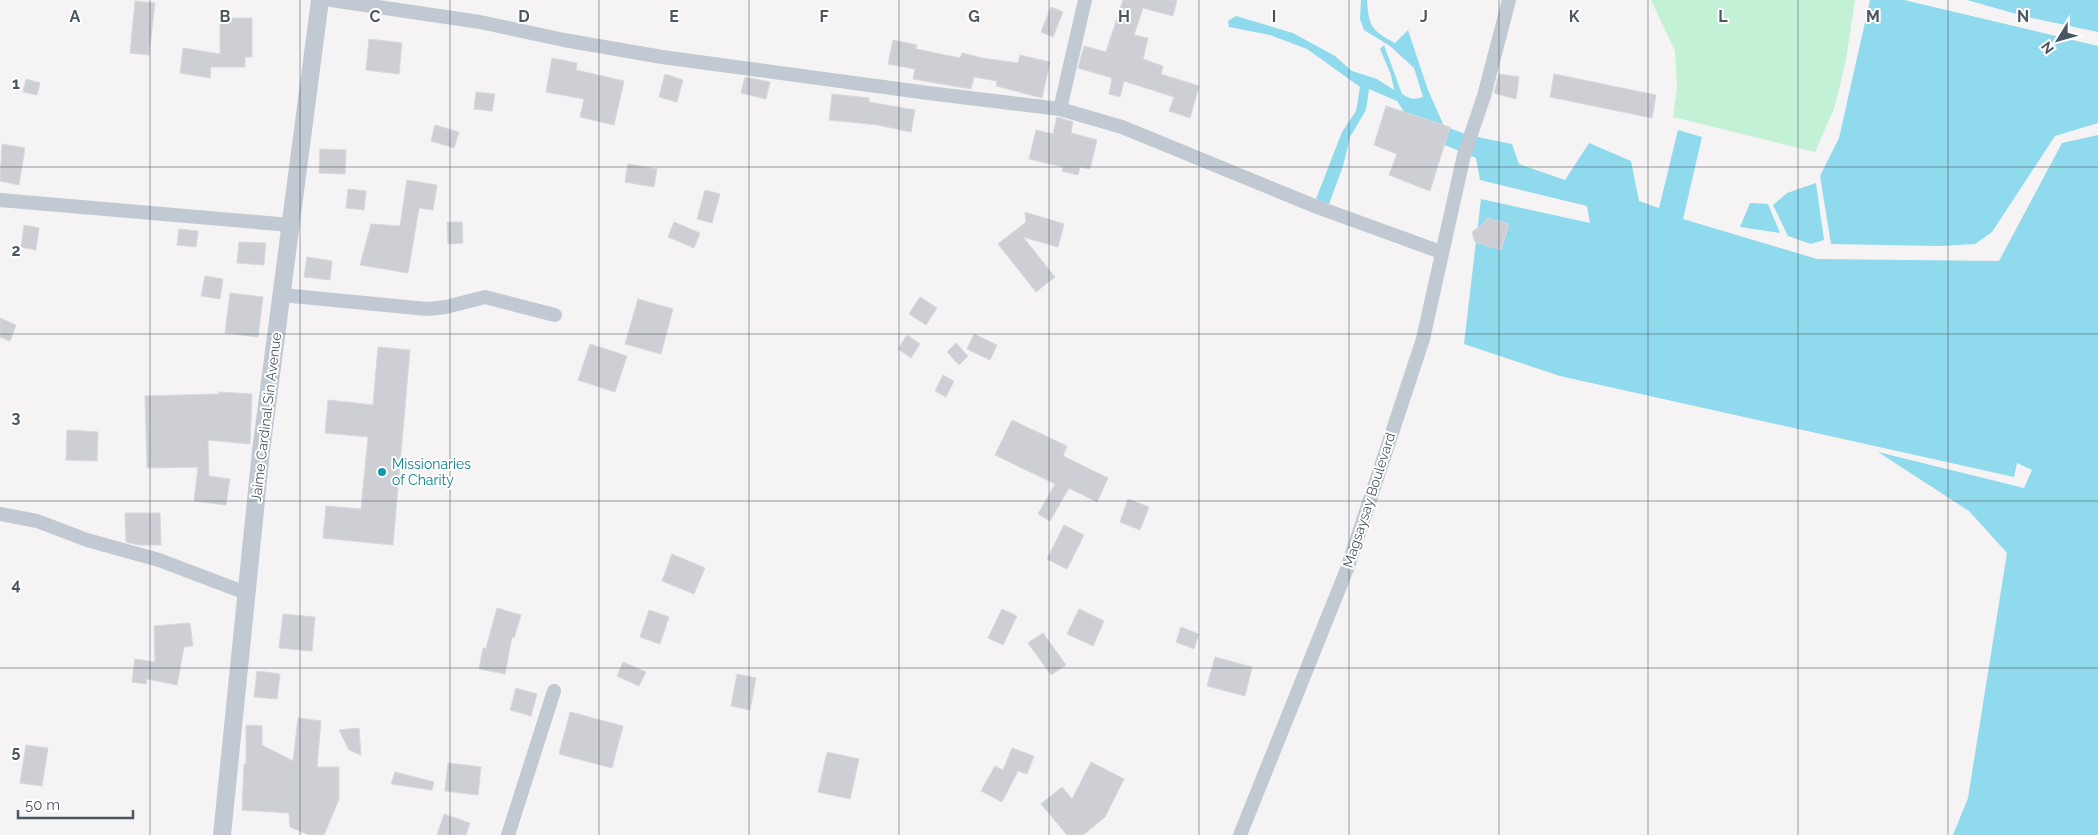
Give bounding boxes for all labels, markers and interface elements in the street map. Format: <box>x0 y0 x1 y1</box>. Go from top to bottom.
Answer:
text: A <box>70 7 81 26</box>
text: B <box>220 7 231 26</box>
text: C <box>370 7 381 26</box>
text: D <box>518 7 530 26</box>
text: E <box>669 7 679 26</box>
text: F <box>819 7 829 26</box>
text: G <box>968 7 980 26</box>
text: H <box>1118 7 1130 26</box>
text: I <box>1272 7 1276 26</box>
text: J <box>1420 7 1428 26</box>
text: K <box>1569 7 1580 26</box>
text: L <box>1718 7 1728 26</box>
text: M <box>1866 7 1880 26</box>
text: N <box>2017 7 2029 26</box>
north arrow <box>2033 15 2083 65</box>
text: N <box>2038 39 2057 57</box>
text: 1 <box>12 74 20 93</box>
text: 2 <box>11 241 21 260</box>
street label: Jaime Cardinal Sin Avenue <box>248 331 284 503</box>
text: 3 <box>12 408 21 427</box>
street label: Magsaysay Boulevard <box>1340 430 1398 570</box>
place label: Missionaries of Charity <box>392 456 471 488</box>
marker: Missionaries of Charity <box>376 466 388 478</box>
text: 4 <box>11 575 21 594</box>
text: 5 <box>12 742 21 761</box>
scale bar <box>18 788 132 820</box>
text: 50 m <box>25 796 60 814</box>

